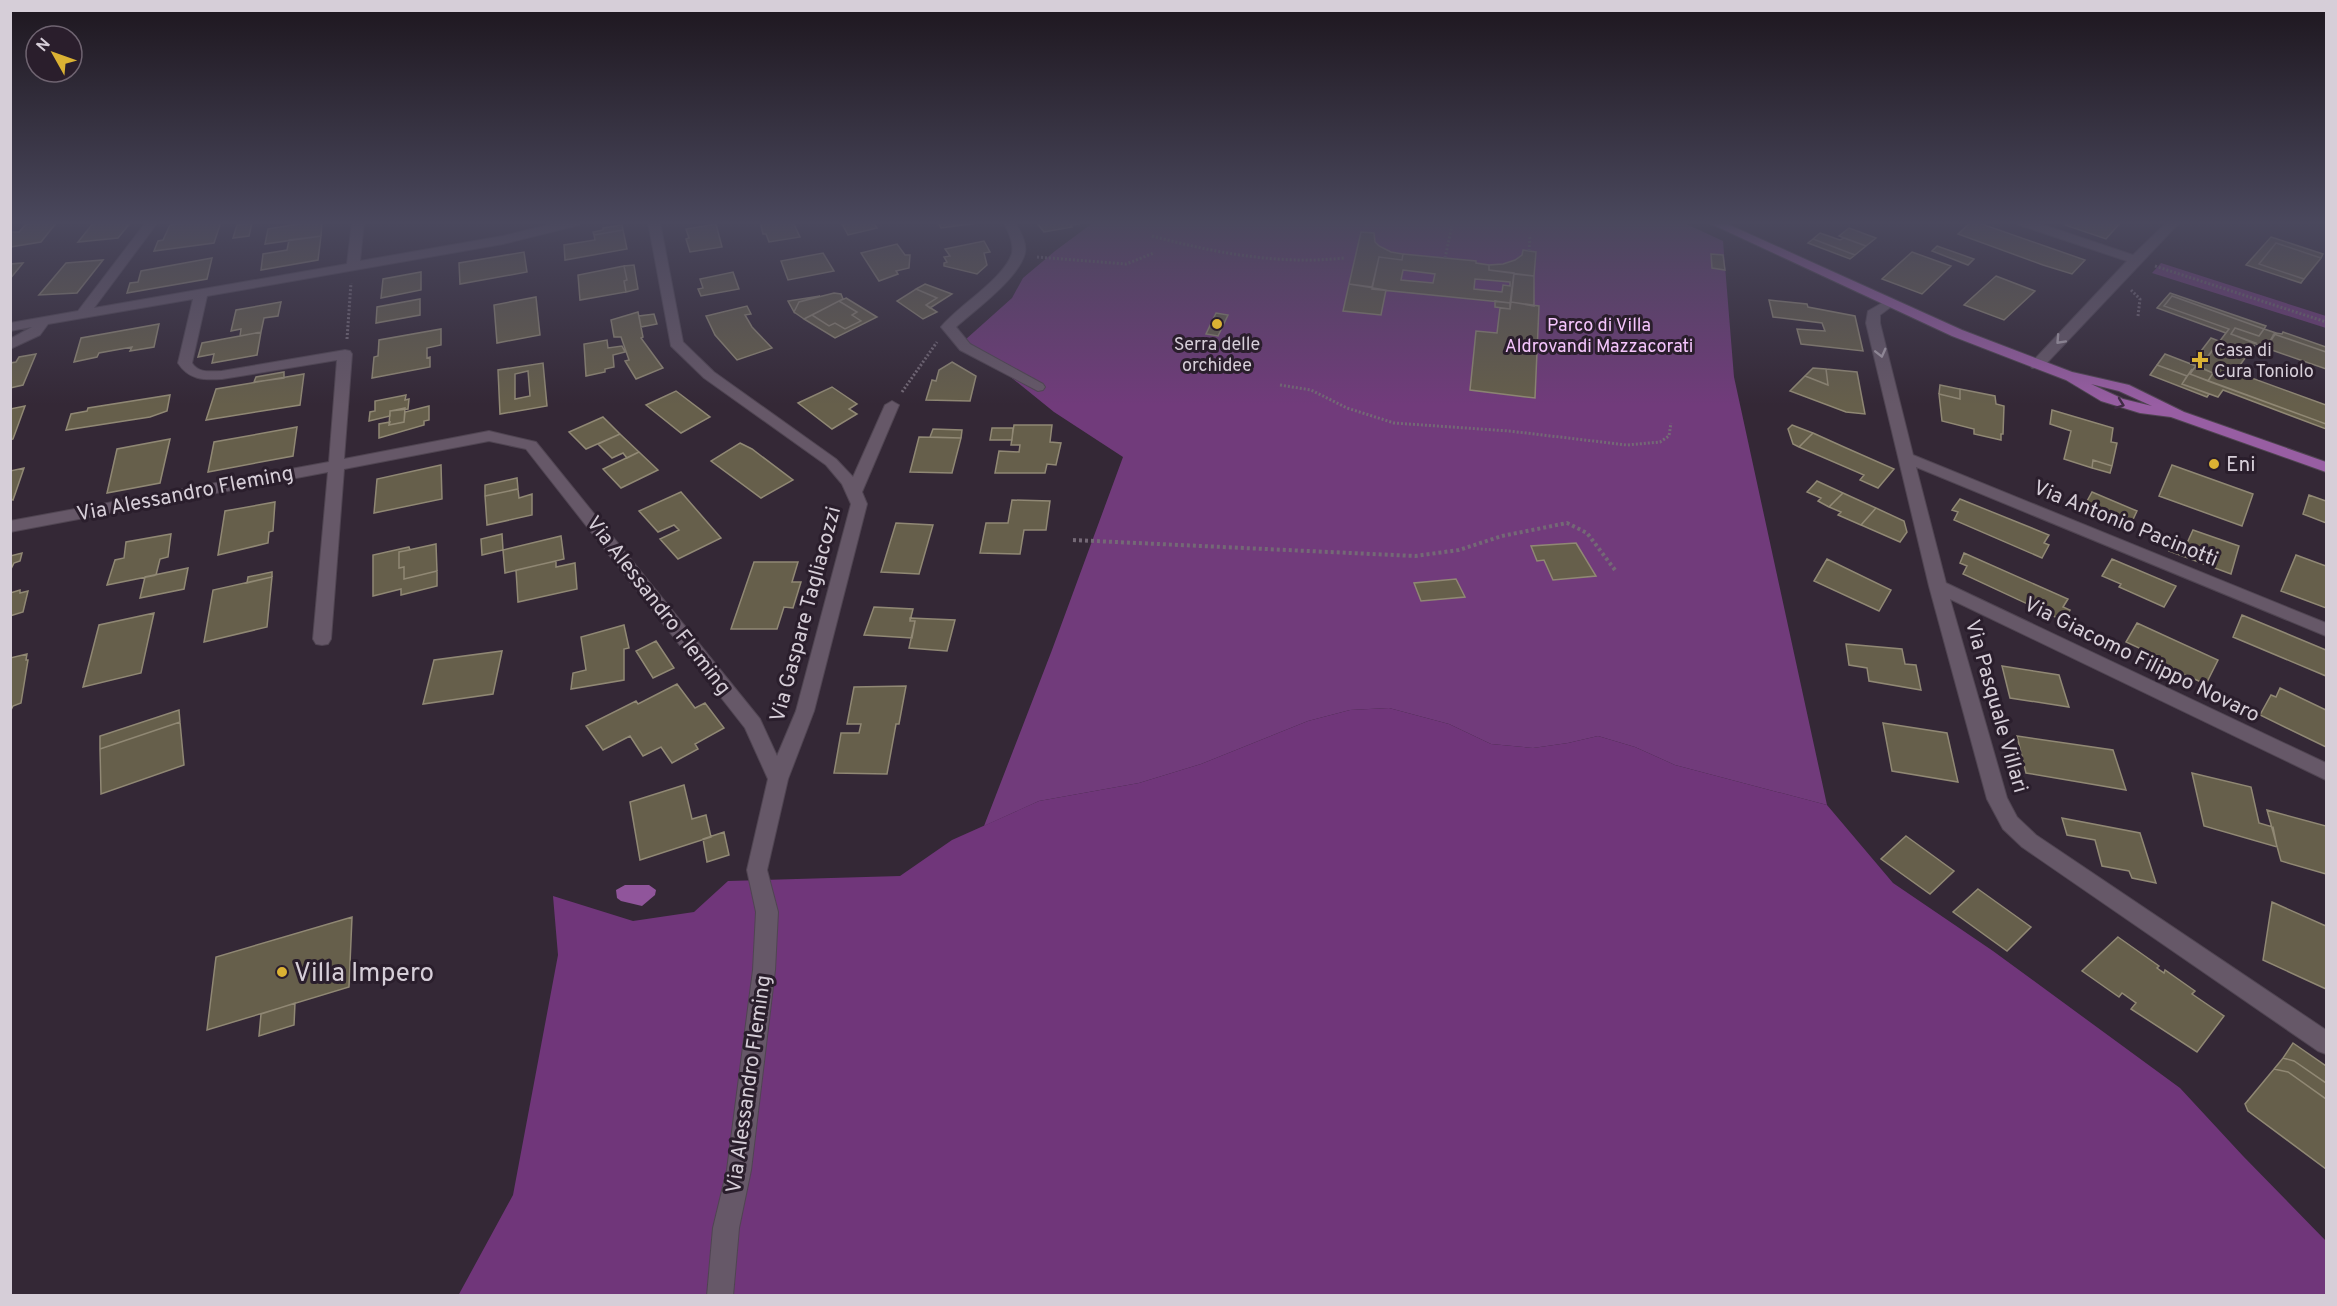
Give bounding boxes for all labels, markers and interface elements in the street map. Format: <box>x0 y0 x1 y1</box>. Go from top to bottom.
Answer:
north arrow <box>24 24 84 84</box>
text: N <box>33 35 55 56</box>
park label: Parco di Villa Aldrovandi Mazzacorati <box>1505 315 1693 359</box>
marker: Serra delle orchidee <box>1210 317 1224 331</box>
one-way arrow <box>2056 333 2067 343</box>
place label: Serra delle orchidee <box>1174 334 1260 378</box>
place label: Casa di Cura Toniolo <box>2214 340 2314 384</box>
one-way arrow <box>1873 347 1886 357</box>
marker: Casa di Cura Toniolo <box>2191 351 2209 369</box>
one-way arrow <box>2114 397 2125 410</box>
place label: Eni <box>2226 452 2256 479</box>
marker: Eni <box>2207 457 2221 471</box>
street label: Via Alessandro Fleming <box>75 460 296 529</box>
street label: Via Antonio Pacinotti <box>2029 475 2222 574</box>
street label: Via Gaspare Tagliacozzi <box>765 504 848 725</box>
street label: Via Alessandro Fleming <box>579 511 736 701</box>
street label: Via Giacomo Filippo Novaro <box>2019 591 2264 729</box>
street label: Via Pasquale Villari <box>1958 617 2033 796</box>
place label: Villa Impero <box>294 958 434 991</box>
marker: Villa Impero <box>275 965 289 979</box>
street label: Via Alessandro Fleming <box>721 973 778 1195</box>

